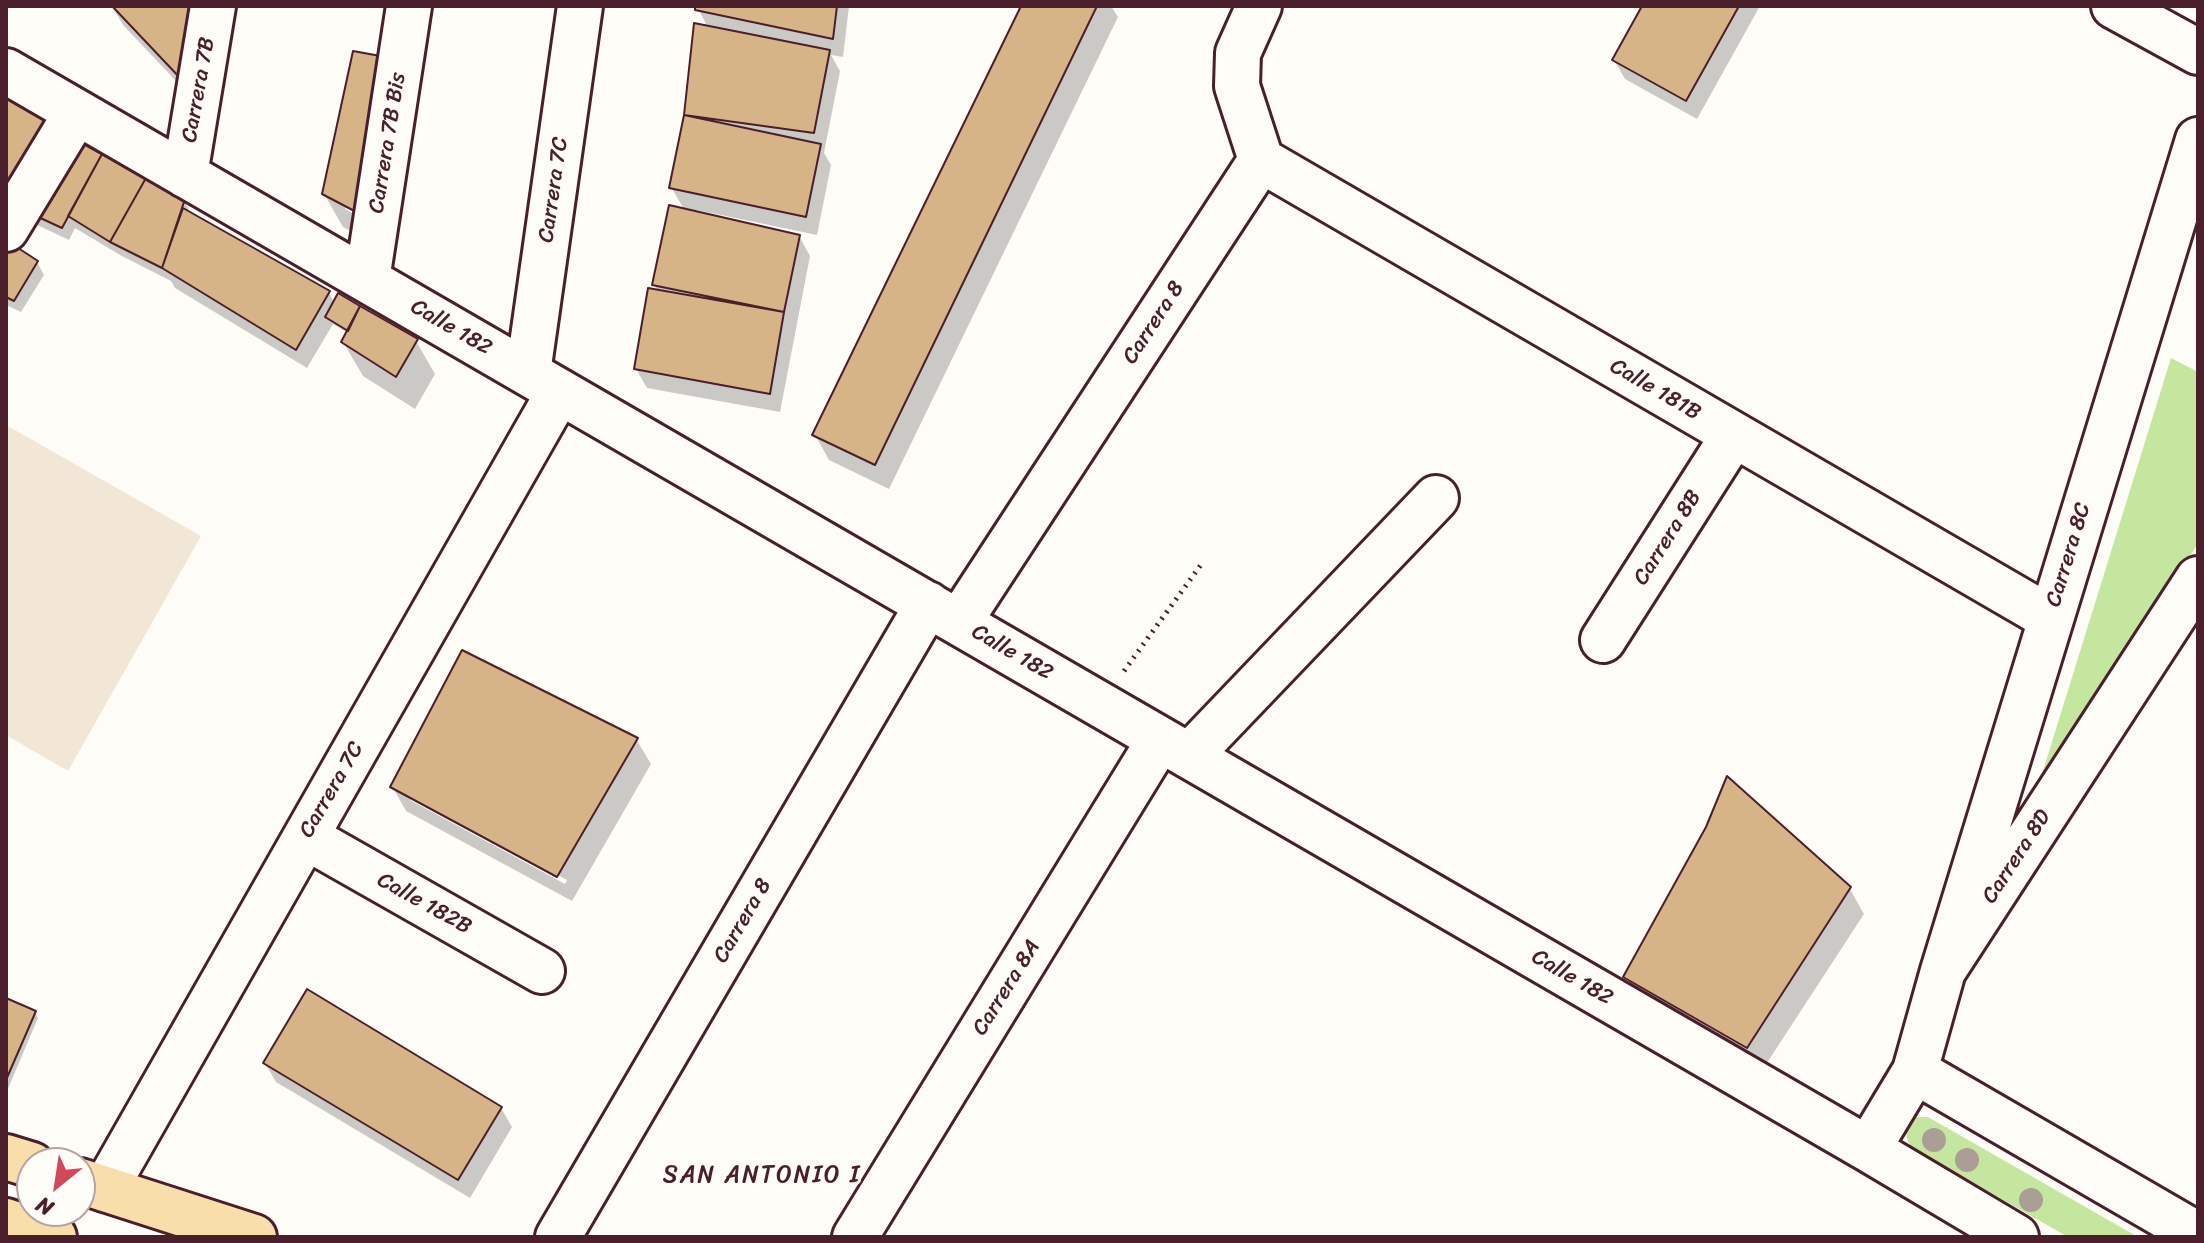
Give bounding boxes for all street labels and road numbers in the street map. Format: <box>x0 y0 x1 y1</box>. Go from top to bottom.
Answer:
street label: Carrera 7B <box>177 35 221 145</box>
street label: Carrera 7B Bis <box>364 71 412 215</box>
street label: Carrera 7C <box>534 136 574 244</box>
street label: Carrera 8 <box>1118 277 1190 369</box>
street label: Calle 182 <box>406 294 496 362</box>
street label: Calle 181B <box>1605 353 1705 427</box>
street label: Carrera 8B <box>1628 486 1708 590</box>
street label: Carrera 8C <box>2041 500 2097 610</box>
street label: Calle 182 <box>967 619 1057 687</box>
street label: Carrera 7C <box>294 737 370 843</box>
street label: Carrera 8D <box>1977 805 2057 909</box>
street label: Calle 182B <box>372 867 476 941</box>
street label: Carrera 8 <box>708 874 778 968</box>
street label: Carrera 8A <box>967 935 1047 1041</box>
street label: Calle 182 <box>1527 944 1617 1012</box>

